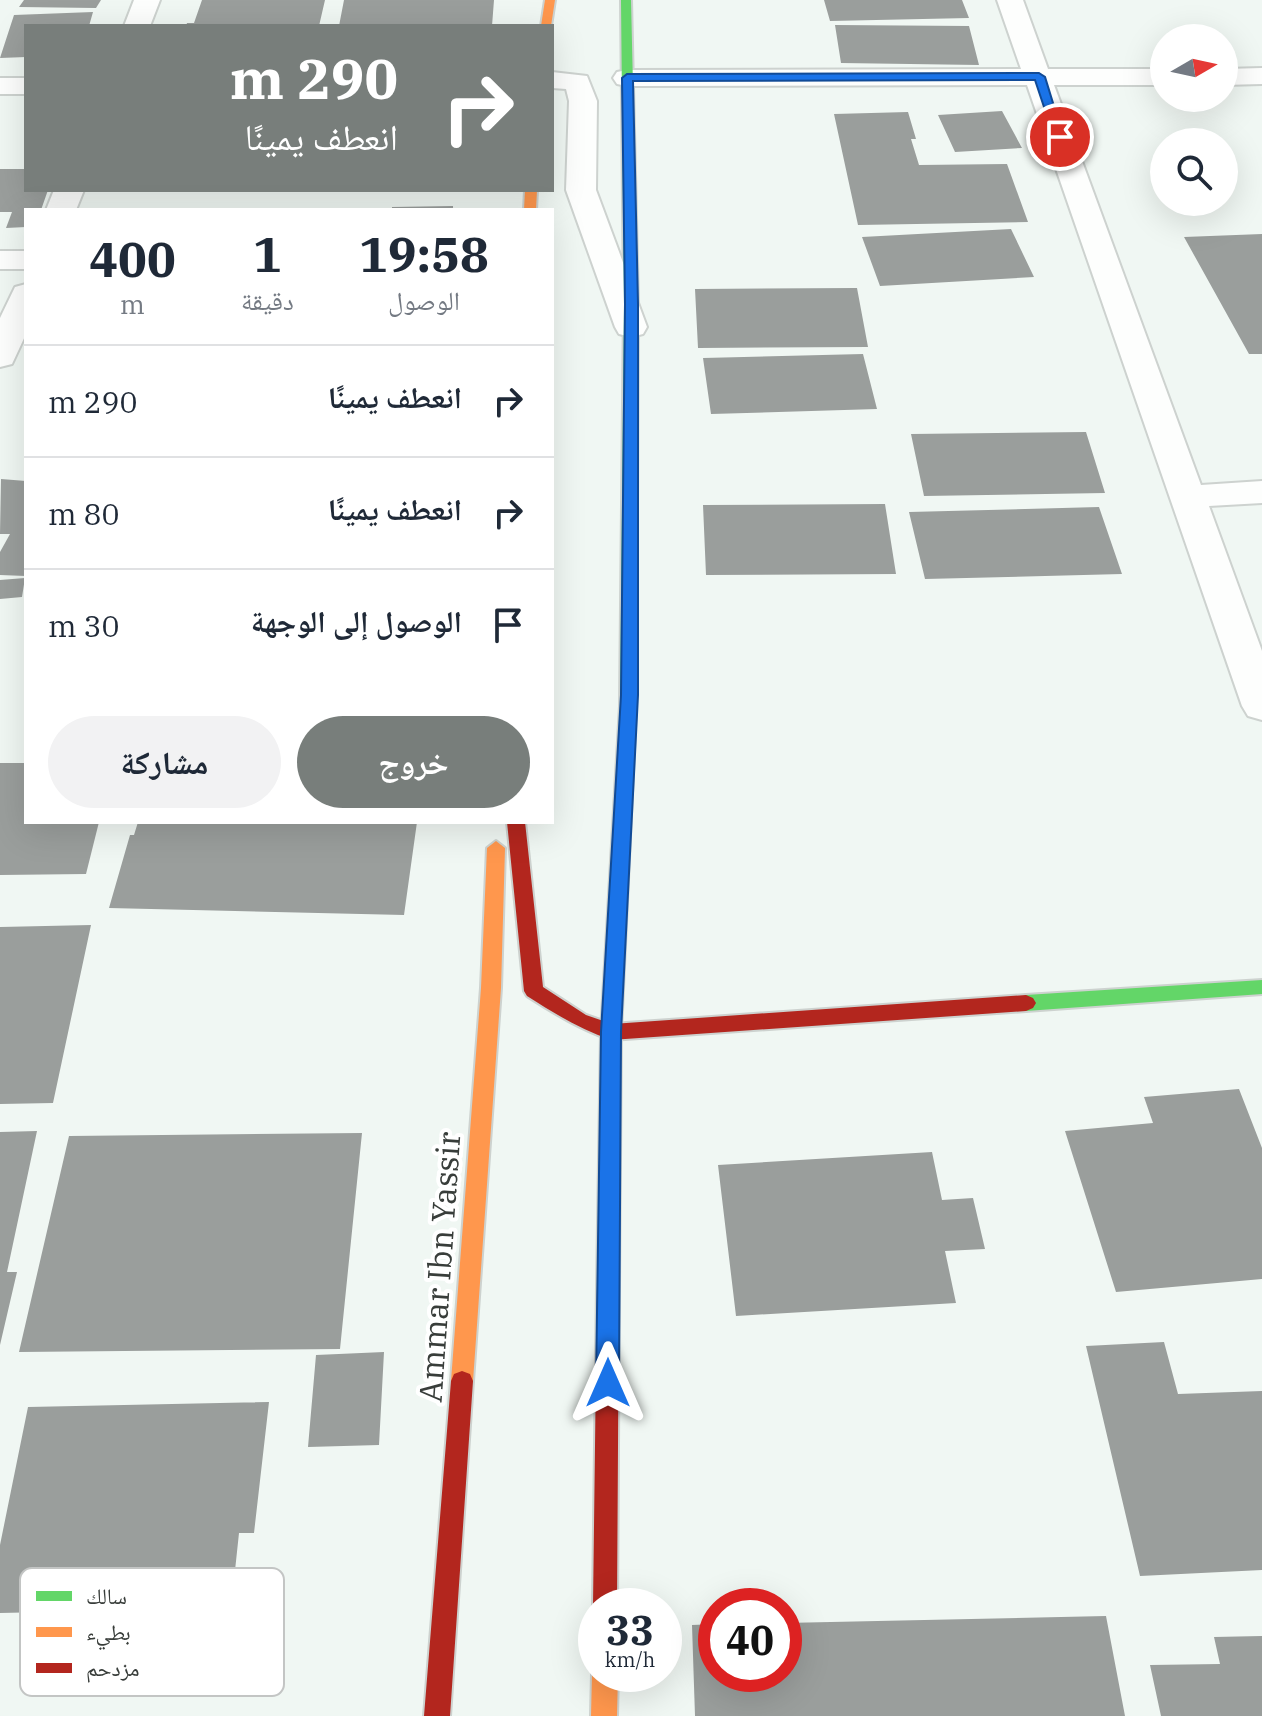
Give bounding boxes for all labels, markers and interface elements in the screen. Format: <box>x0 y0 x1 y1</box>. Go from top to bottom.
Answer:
north arrow <box>1150 24 1238 112</box>
map controls <box>1150 24 1238 216</box>
text: 290 m <box>230 42 398 114</box>
icon: right <box>426 56 530 160</box>
pin <box>1026 103 1094 171</box>
text: انعطف يمينًا <box>244 113 398 160</box>
icon: arrive <box>1038 115 1082 159</box>
button: search <box>1150 128 1238 216</box>
text: 1 <box>253 223 282 285</box>
text: 19:58 <box>359 223 489 285</box>
text: 400 <box>89 228 176 290</box>
text: دقيقة <box>241 283 294 317</box>
text: الوصول <box>388 283 460 317</box>
text: m <box>120 287 145 321</box>
text: انعطف يمينًا <box>328 377 462 416</box>
icon: right <box>486 379 530 423</box>
text: 290 m <box>48 382 138 421</box>
text: انعطف يمينًا <box>328 489 462 528</box>
icon: right <box>486 491 530 535</box>
text: 80 m <box>48 494 120 533</box>
text: الوصول إلى الوجهة <box>251 601 462 640</box>
icon: arrive <box>486 603 530 647</box>
text: 30 m <box>48 606 120 645</box>
button: مشاركة <box>48 716 281 808</box>
button: خروج <box>297 716 530 808</box>
street label: Ammar Ibn Yassir <box>409 1130 469 1404</box>
position arrow <box>566 1341 650 1425</box>
legend <box>20 1568 284 1696</box>
text: سالك <box>86 1581 127 1610</box>
speed limit sign: 40 <box>698 1588 802 1692</box>
text: 33 <box>606 1604 654 1656</box>
text: بطيء <box>86 1617 131 1650</box>
text: km/h <box>605 1646 655 1673</box>
text: مزدحم <box>86 1653 140 1683</box>

